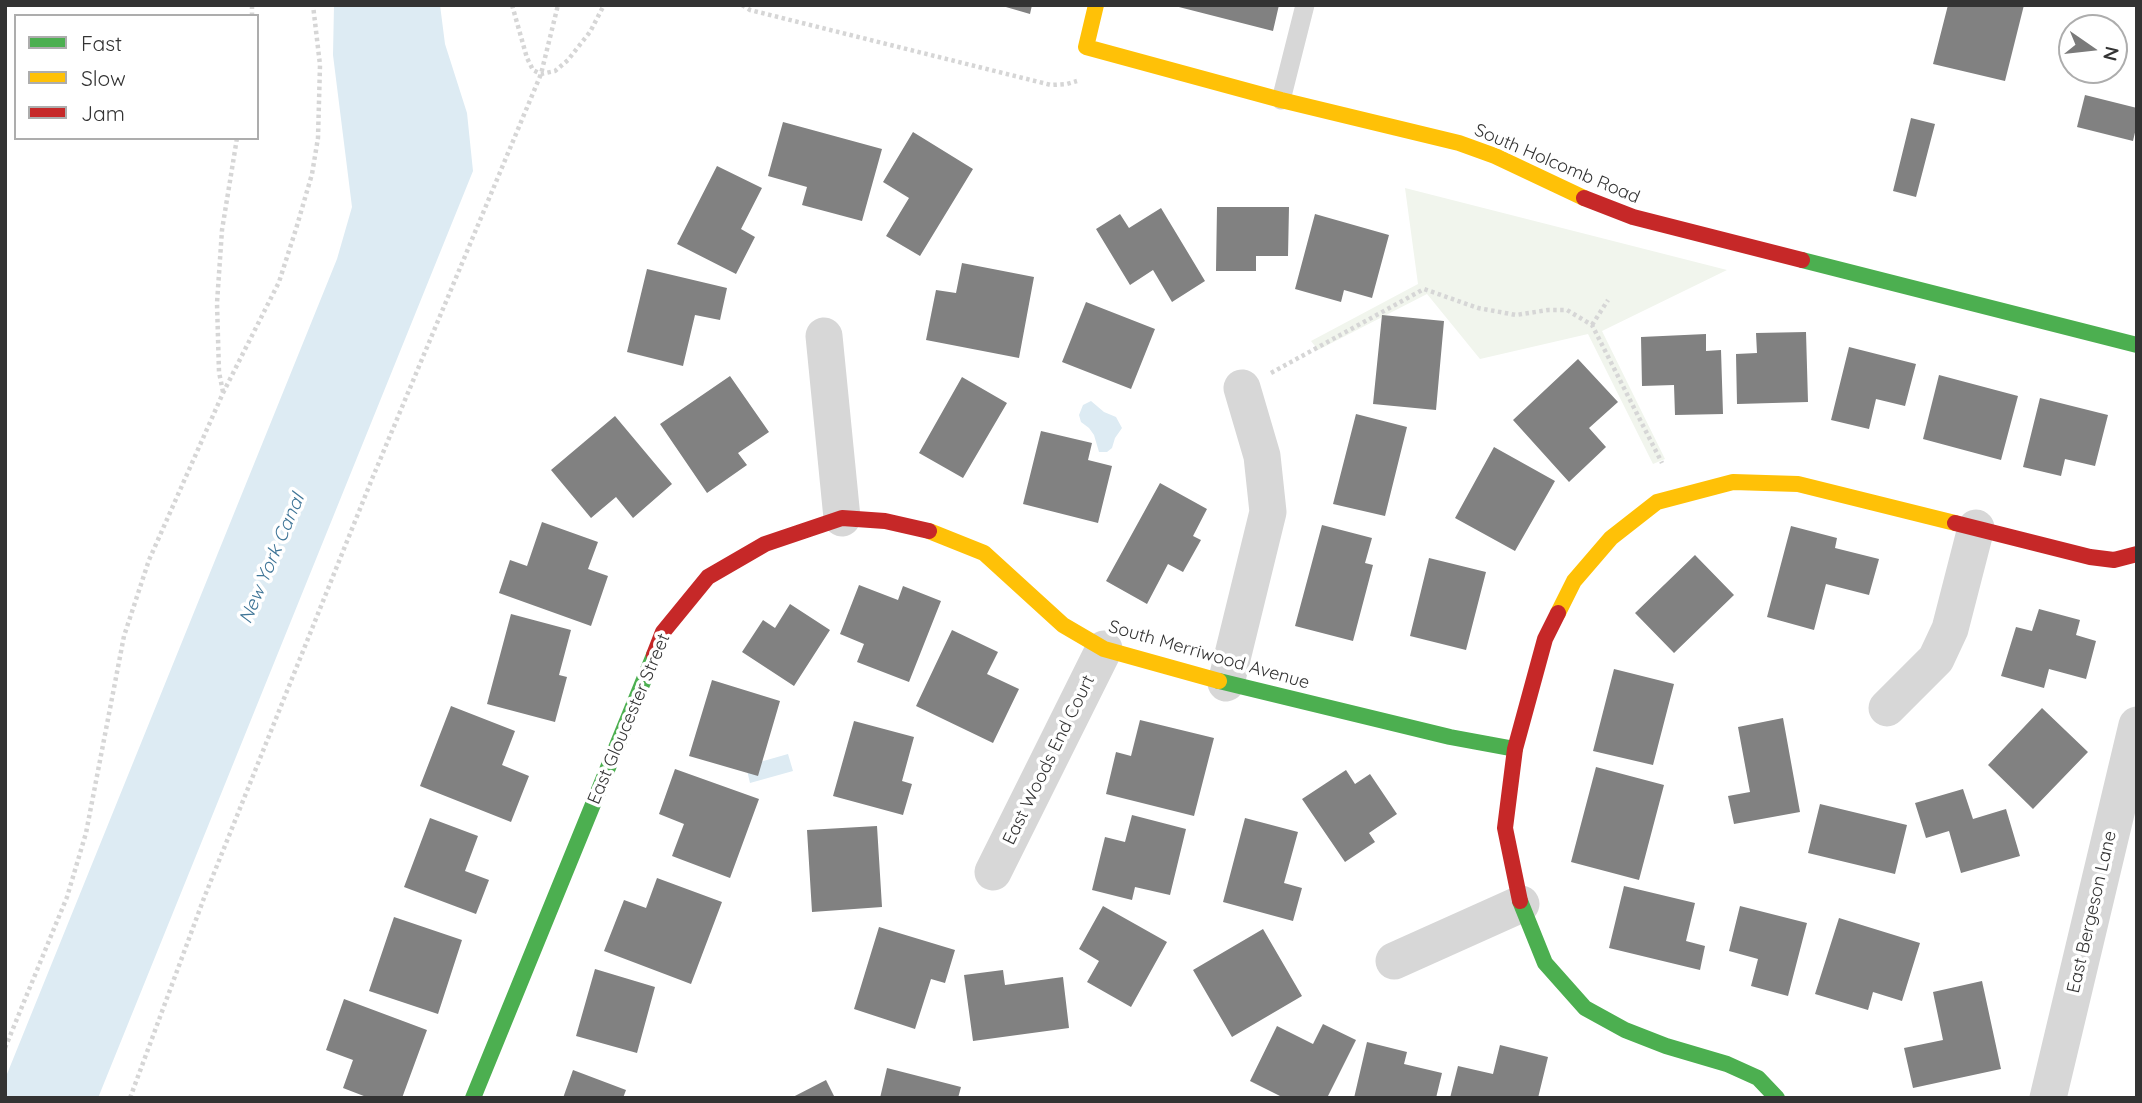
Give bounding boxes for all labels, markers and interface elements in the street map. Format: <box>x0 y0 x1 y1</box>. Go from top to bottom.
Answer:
legend <box>14 14 259 140</box>
north arrow <box>2058 14 2128 84</box>
text: Fast <box>81 30 122 56</box>
text: N <box>2098 44 2125 63</box>
text: Slow <box>81 65 126 91</box>
text: Jam <box>81 100 125 126</box>
street label: South Holcomb Road <box>1471 119 1643 209</box>
water label: New York Canal <box>234 491 310 627</box>
street label: South Merriwood Avenue <box>1106 616 1312 694</box>
street label: East Gloucester Street <box>583 630 675 808</box>
street label: East Woods End Court <box>999 672 1099 848</box>
street label: East Bergeson Lane <box>2063 829 2121 995</box>

